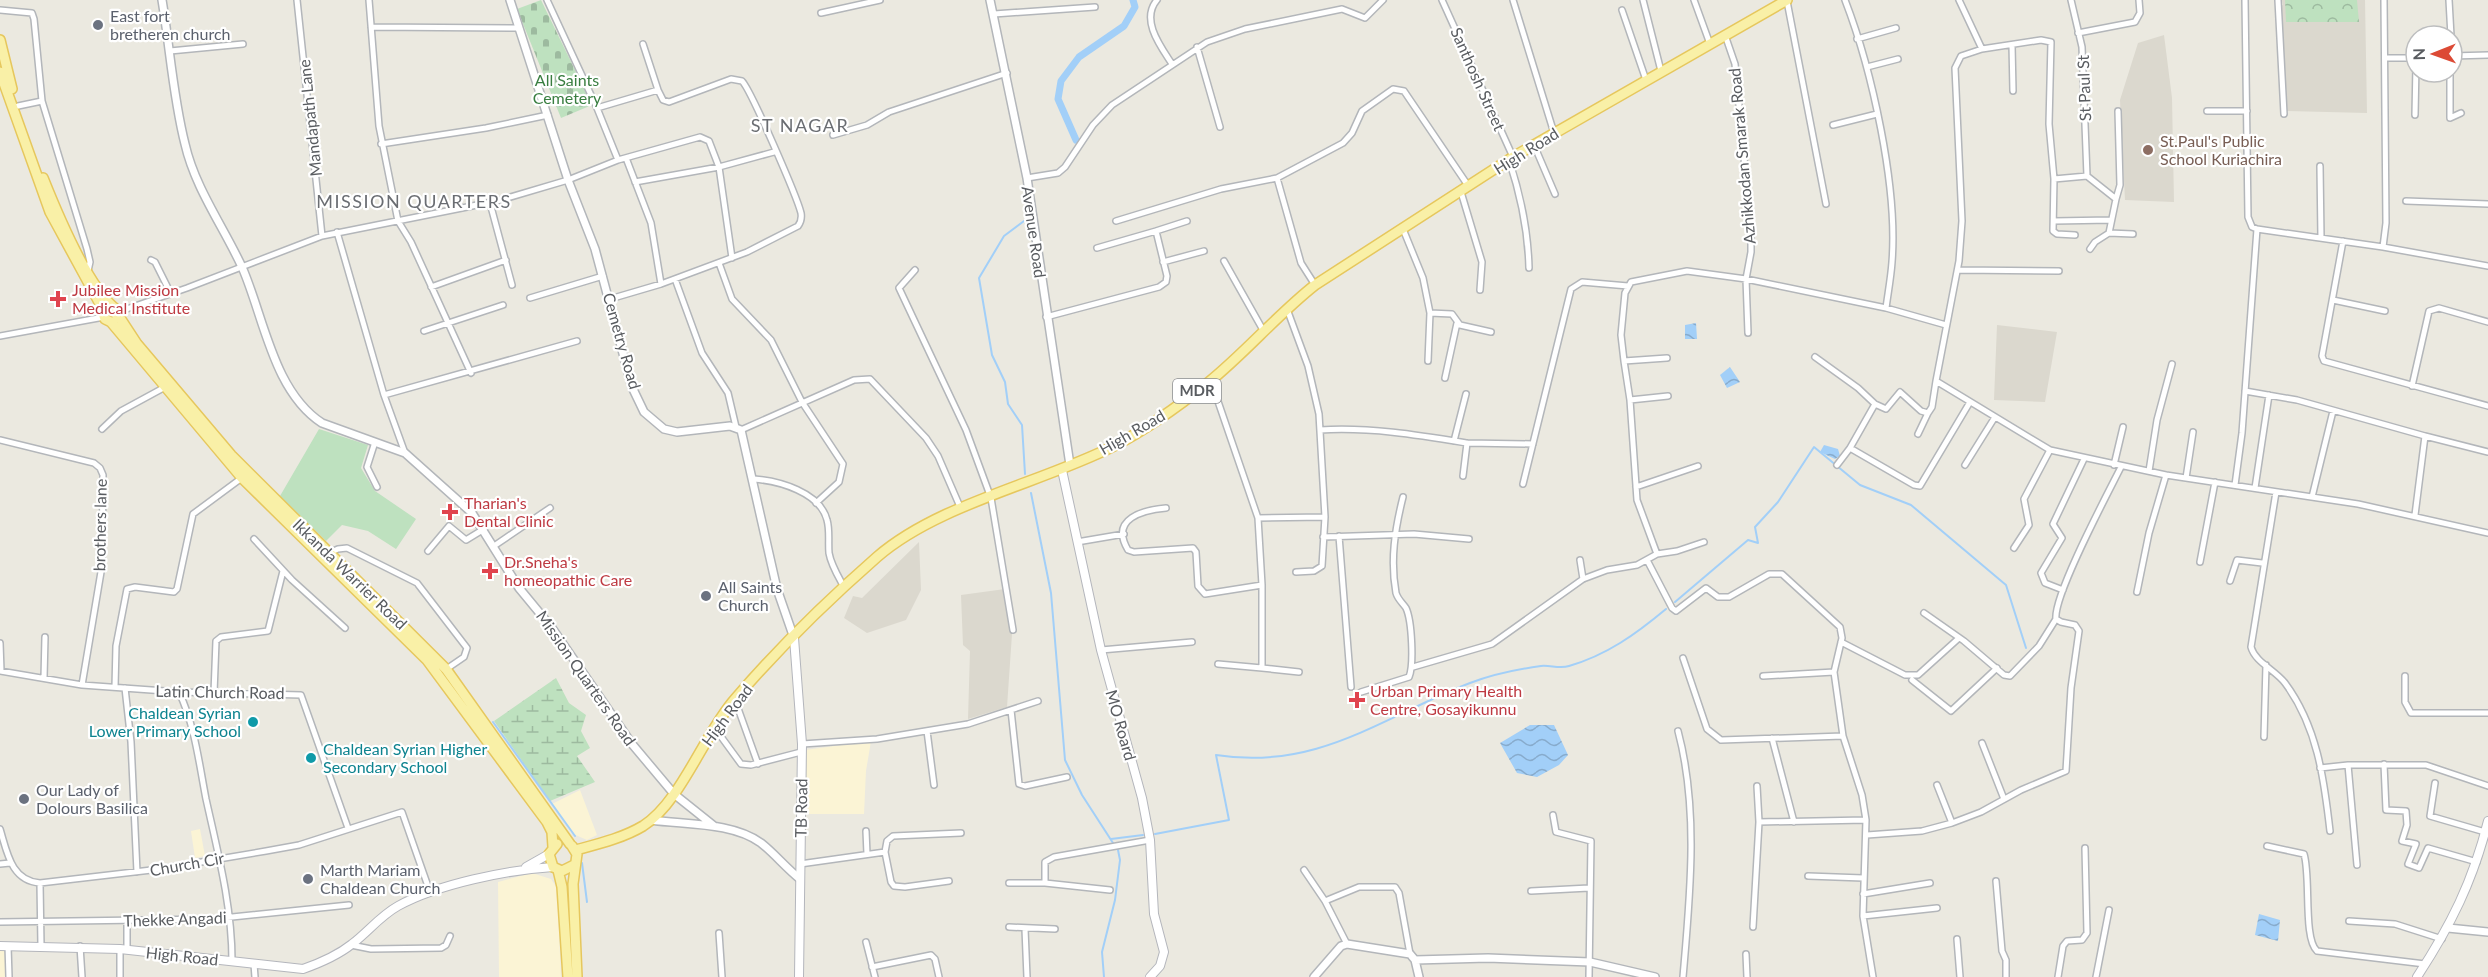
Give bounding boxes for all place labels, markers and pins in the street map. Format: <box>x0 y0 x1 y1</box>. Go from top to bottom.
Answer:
place label: East fort bretheren church <box>110 6 230 43</box>
marker: East fort bretheren church <box>91 18 105 32</box>
place label: St.Paul's Public School Kuriachira <box>2160 131 2282 168</box>
marker: St.Paul's Public School Kuriachira <box>2141 143 2155 157</box>
place label: Jubilee Mission Medical Institute <box>72 280 190 317</box>
marker: Jubilee Mission Medical Institute <box>49 290 67 308</box>
place label: Tharian's Dental Clinic <box>464 493 554 530</box>
marker: Tharian's Dental Clinic <box>441 503 459 521</box>
place label: Dr.Sneha's homeopathic Care <box>504 552 632 589</box>
marker: Dr.Sneha's homeopathic Care <box>481 562 499 580</box>
place label: All Saints Church <box>718 577 782 614</box>
marker: All Saints Church <box>699 589 713 603</box>
place label: Urban Primary Health Centre, Gosayikunnu <box>1370 681 1522 718</box>
marker: Urban Primary Health Centre, Gosayikunnu <box>1348 691 1366 709</box>
place label: Chaldean Syrian Lower Primary School <box>89 703 241 740</box>
marker: Chaldean Syrian Lower Primary School <box>246 715 260 729</box>
place label: Chaldean Syrian Higher Secondary School <box>323 739 488 776</box>
marker: Chaldean Syrian Higher Secondary School <box>304 751 318 765</box>
place label: Our Lady of Dolours Basilica <box>36 780 148 817</box>
marker: Our Lady of Dolours Basilica <box>17 792 31 806</box>
place label: Marth Mariam Chaldean Church <box>320 860 440 897</box>
marker: Marth Mariam Chaldean Church <box>301 872 315 886</box>

